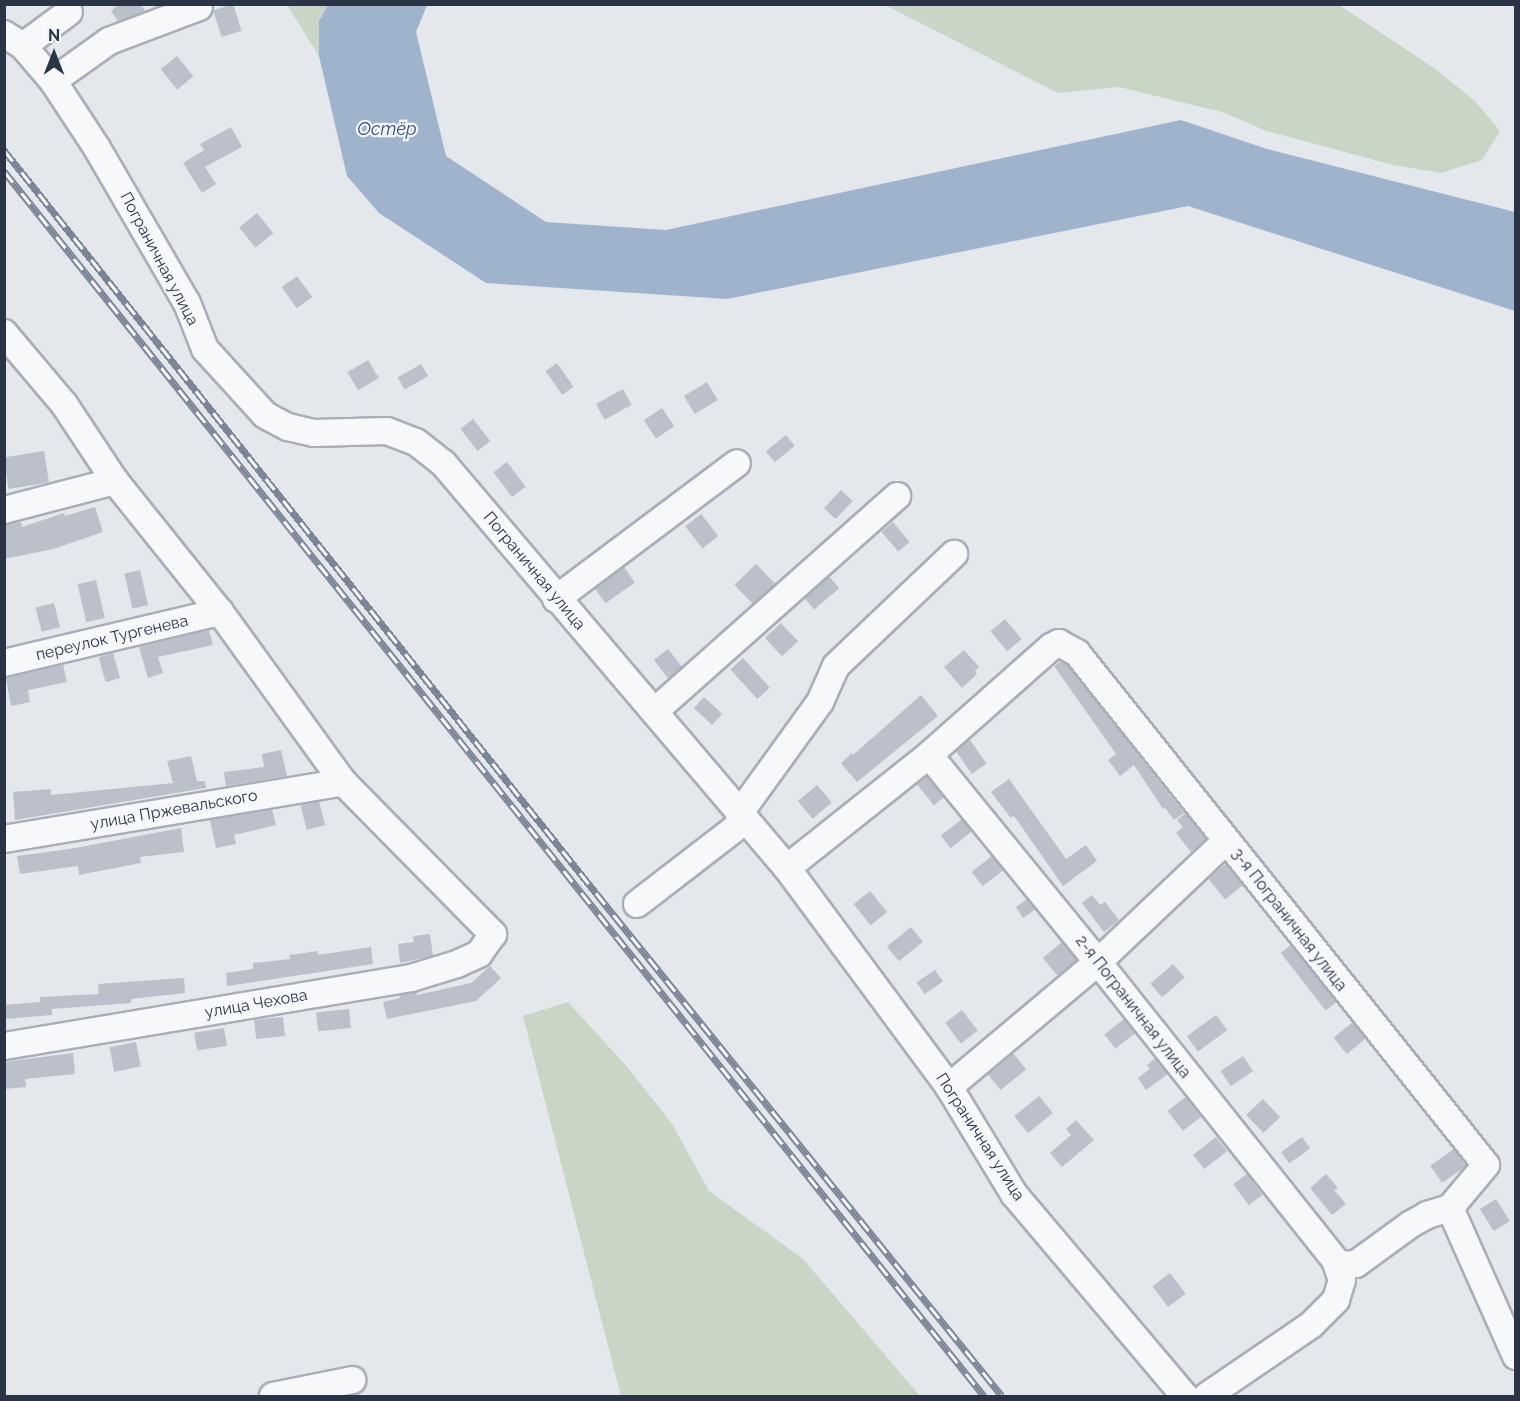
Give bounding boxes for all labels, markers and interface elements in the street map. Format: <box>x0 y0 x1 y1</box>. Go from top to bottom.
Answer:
north arrow <box>24 24 84 84</box>
text: N <box>48 26 60 45</box>
water label: Остёр <box>357 118 417 140</box>
street label: Пограничная улица <box>116 189 202 329</box>
street label: Пограничная улица <box>479 508 589 634</box>
street label: переулок Тургенева <box>34 611 190 665</box>
street label: улица Пржевальского <box>89 786 259 834</box>
street label: 3-я Пограничная улица <box>1227 845 1351 995</box>
street label: 2-я Пограничная улица <box>1071 932 1195 1082</box>
street label: улица Чехова <box>203 986 309 1022</box>
street label: Пограничная улица <box>931 1069 1029 1205</box>

